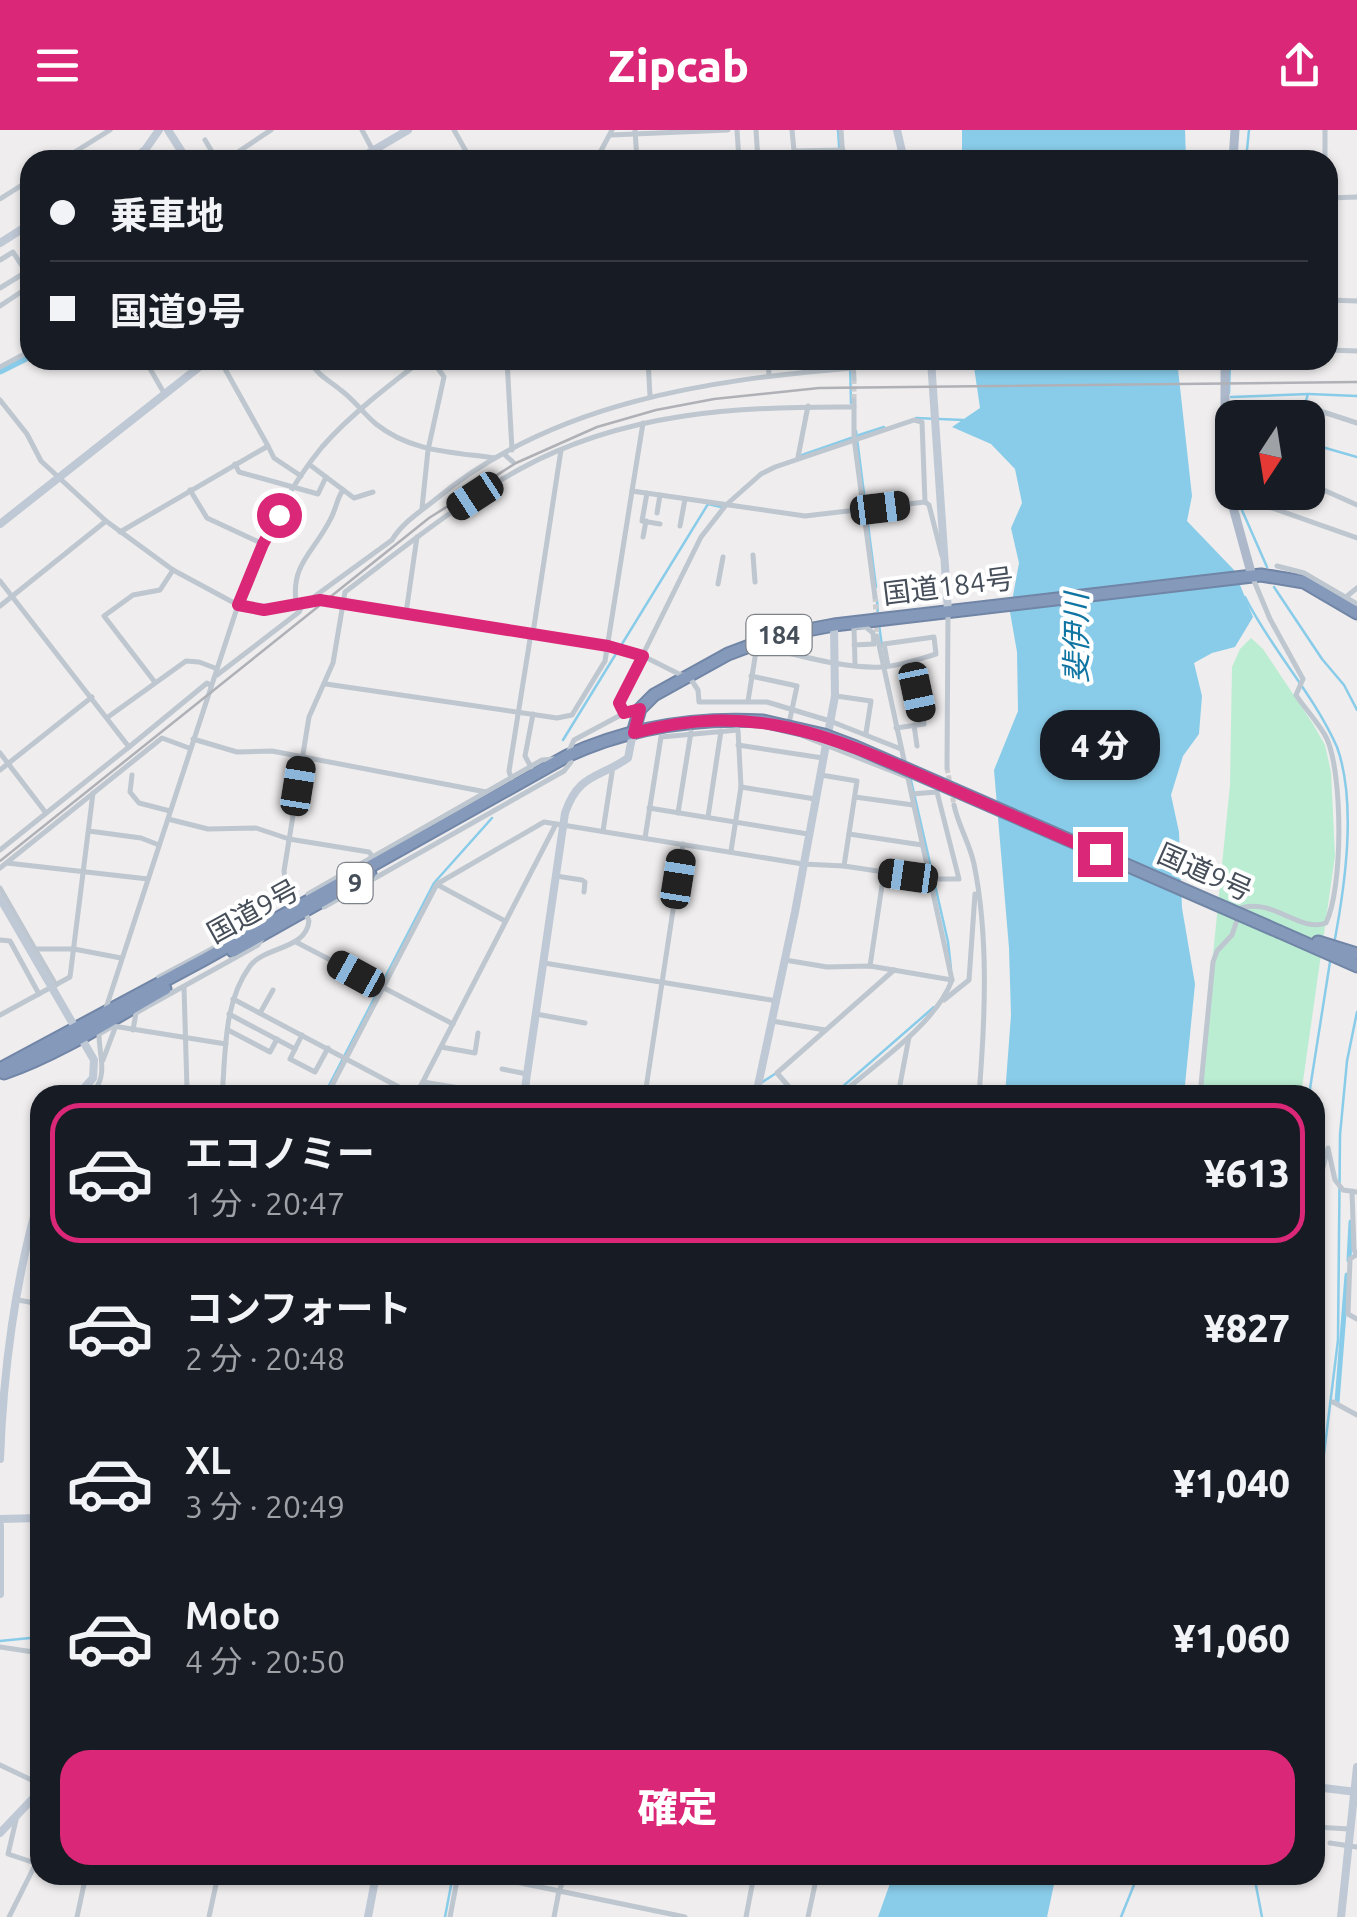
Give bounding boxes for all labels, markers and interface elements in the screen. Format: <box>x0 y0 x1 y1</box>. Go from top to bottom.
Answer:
icon: menu <box>30 38 85 93</box>
icon: share <box>1272 38 1327 93</box>
text: Zipcab <box>608 40 749 91</box>
text: 乗車地 <box>110 194 224 236</box>
text: 国道9号 <box>110 290 245 332</box>
north arrow <box>1215 400 1325 510</box>
map controls <box>1215 400 1325 510</box>
car <box>442 467 508 525</box>
car <box>848 489 912 527</box>
route start <box>257 493 302 538</box>
street label: 国道184号 <box>881 562 1015 609</box>
water label: 斐伊川 <box>1059 590 1093 683</box>
road number: 184 <box>746 615 812 655</box>
car <box>896 660 938 724</box>
callout: 4 分 <box>1040 709 1160 779</box>
text: 4 分 <box>1071 727 1129 763</box>
car <box>278 754 318 818</box>
route end <box>1078 832 1123 877</box>
street label: 国道9号 <box>1153 837 1257 906</box>
car <box>658 847 698 911</box>
car <box>876 857 940 895</box>
road number: 9 <box>338 863 372 903</box>
street label: 国道9号 <box>202 873 304 948</box>
car <box>322 946 390 1002</box>
icon: car <box>65 1128 155 1218</box>
text: エコノミー <box>185 1132 375 1174</box>
text: ¥613 <box>1204 1152 1290 1194</box>
text: 1 分 · 20:47 <box>185 1185 345 1221</box>
icon: car <box>65 1283 155 1373</box>
text: コンフォート <box>185 1287 412 1329</box>
text: ¥827 <box>1204 1307 1290 1349</box>
text: 2 分 · 20:48 <box>185 1340 345 1376</box>
icon: car <box>65 1438 155 1528</box>
text: XL <box>185 1439 231 1481</box>
text: ¥1,040 <box>1173 1462 1290 1504</box>
text: 3 分 · 20:49 <box>185 1488 345 1524</box>
icon: car <box>65 1593 155 1683</box>
text: Moto <box>185 1594 280 1636</box>
text: ¥1,060 <box>1173 1617 1290 1659</box>
text: 4 分 · 20:50 <box>185 1643 345 1679</box>
button: 確定 <box>60 1750 1295 1865</box>

